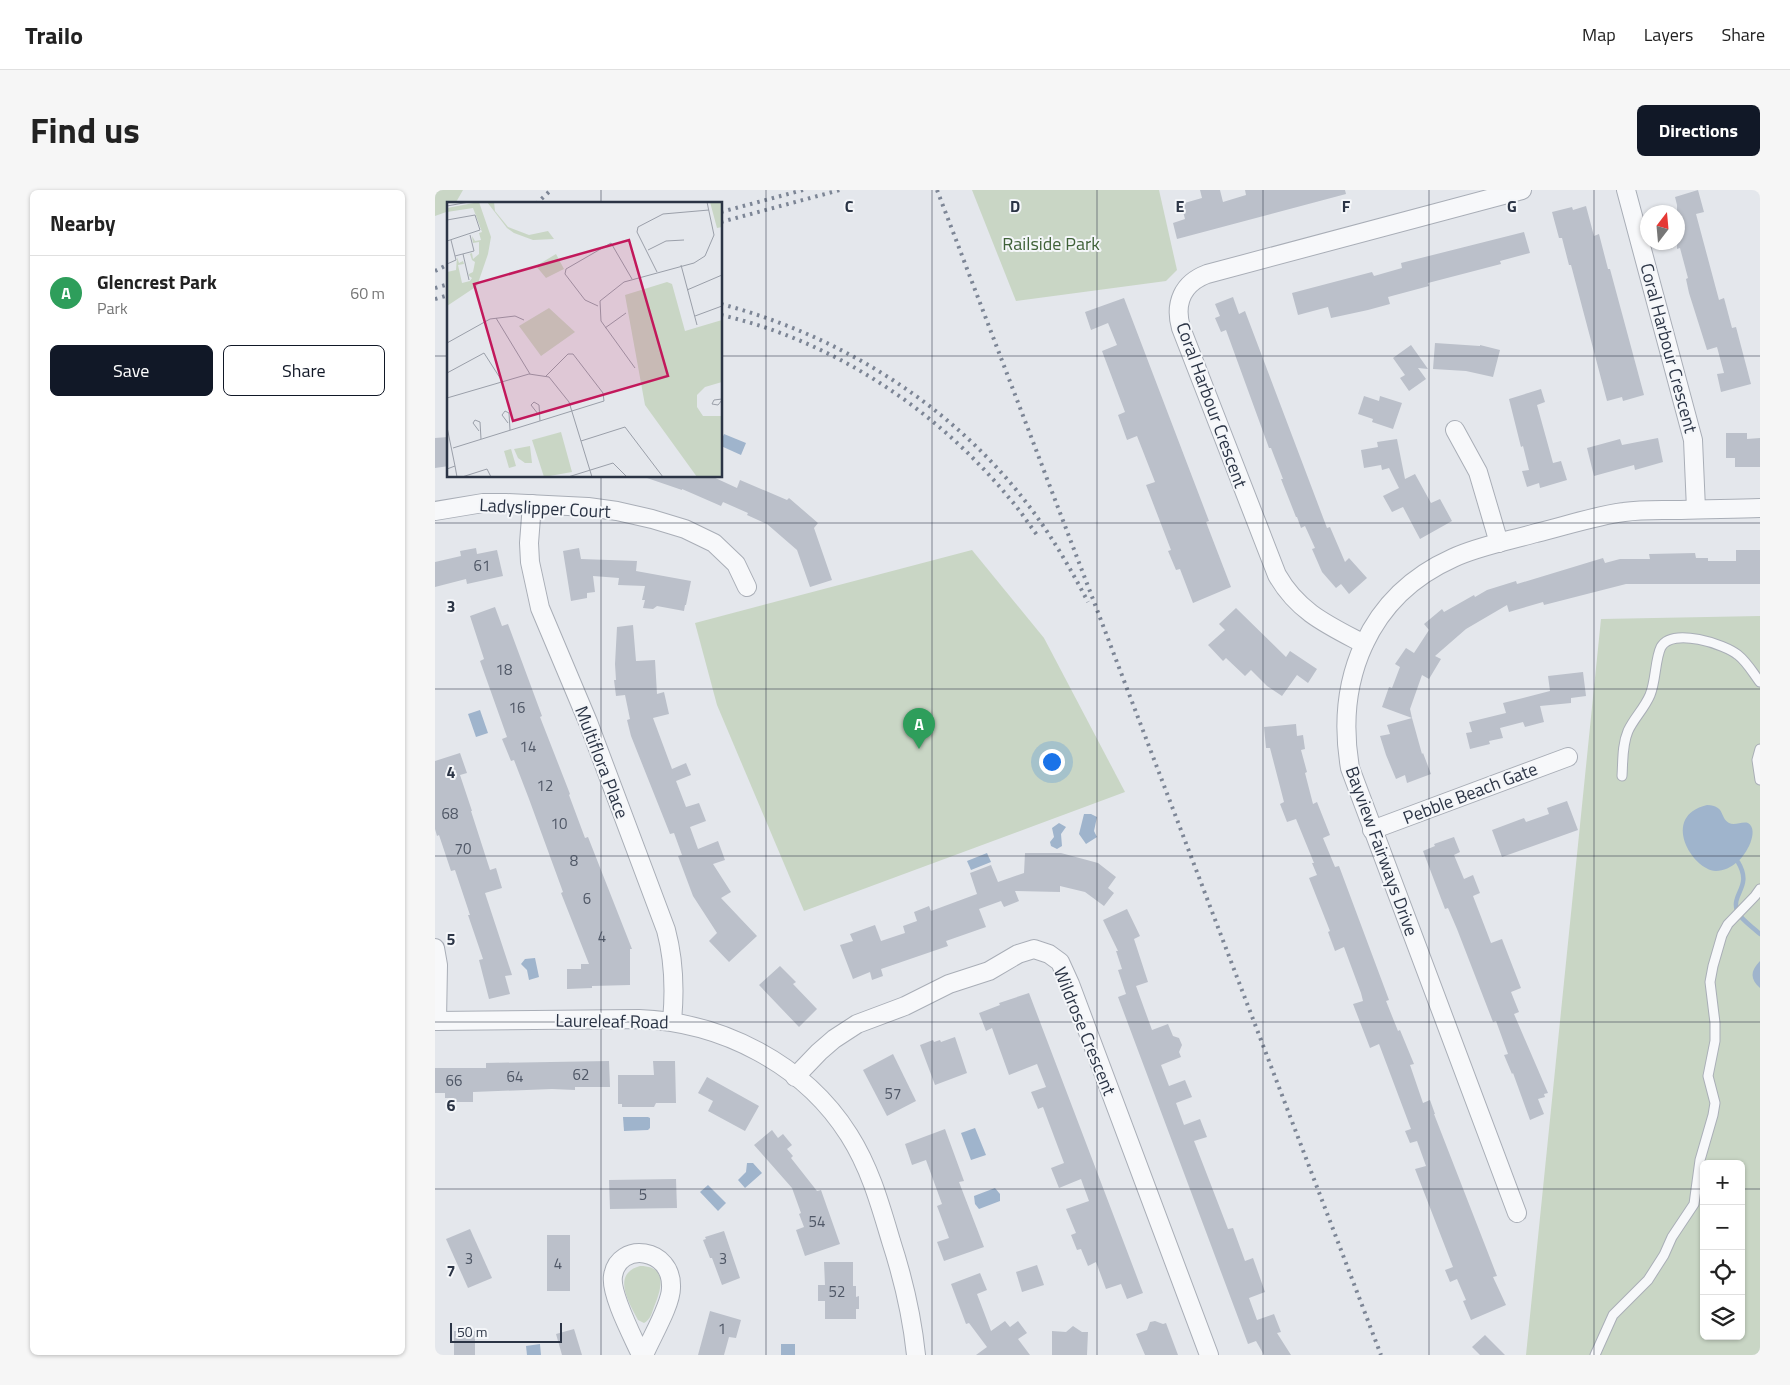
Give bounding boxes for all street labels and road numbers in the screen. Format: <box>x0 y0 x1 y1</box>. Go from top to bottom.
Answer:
street label: Coral Harbour Crescent <box>1633 260 1705 436</box>
street label: Coral Harbour Crescent <box>1169 318 1255 492</box>
street label: Ladyslipper Court <box>479 491 612 525</box>
street label: Multiflora Place <box>568 702 636 822</box>
street label: Pebble Beach Gate <box>1399 755 1541 831</box>
street label: Bayview Fairways Drive <box>1339 762 1425 940</box>
street label: Wildrose Crescent <box>1047 963 1123 1100</box>
street label: Laureleaf Road <box>555 1007 669 1035</box>

